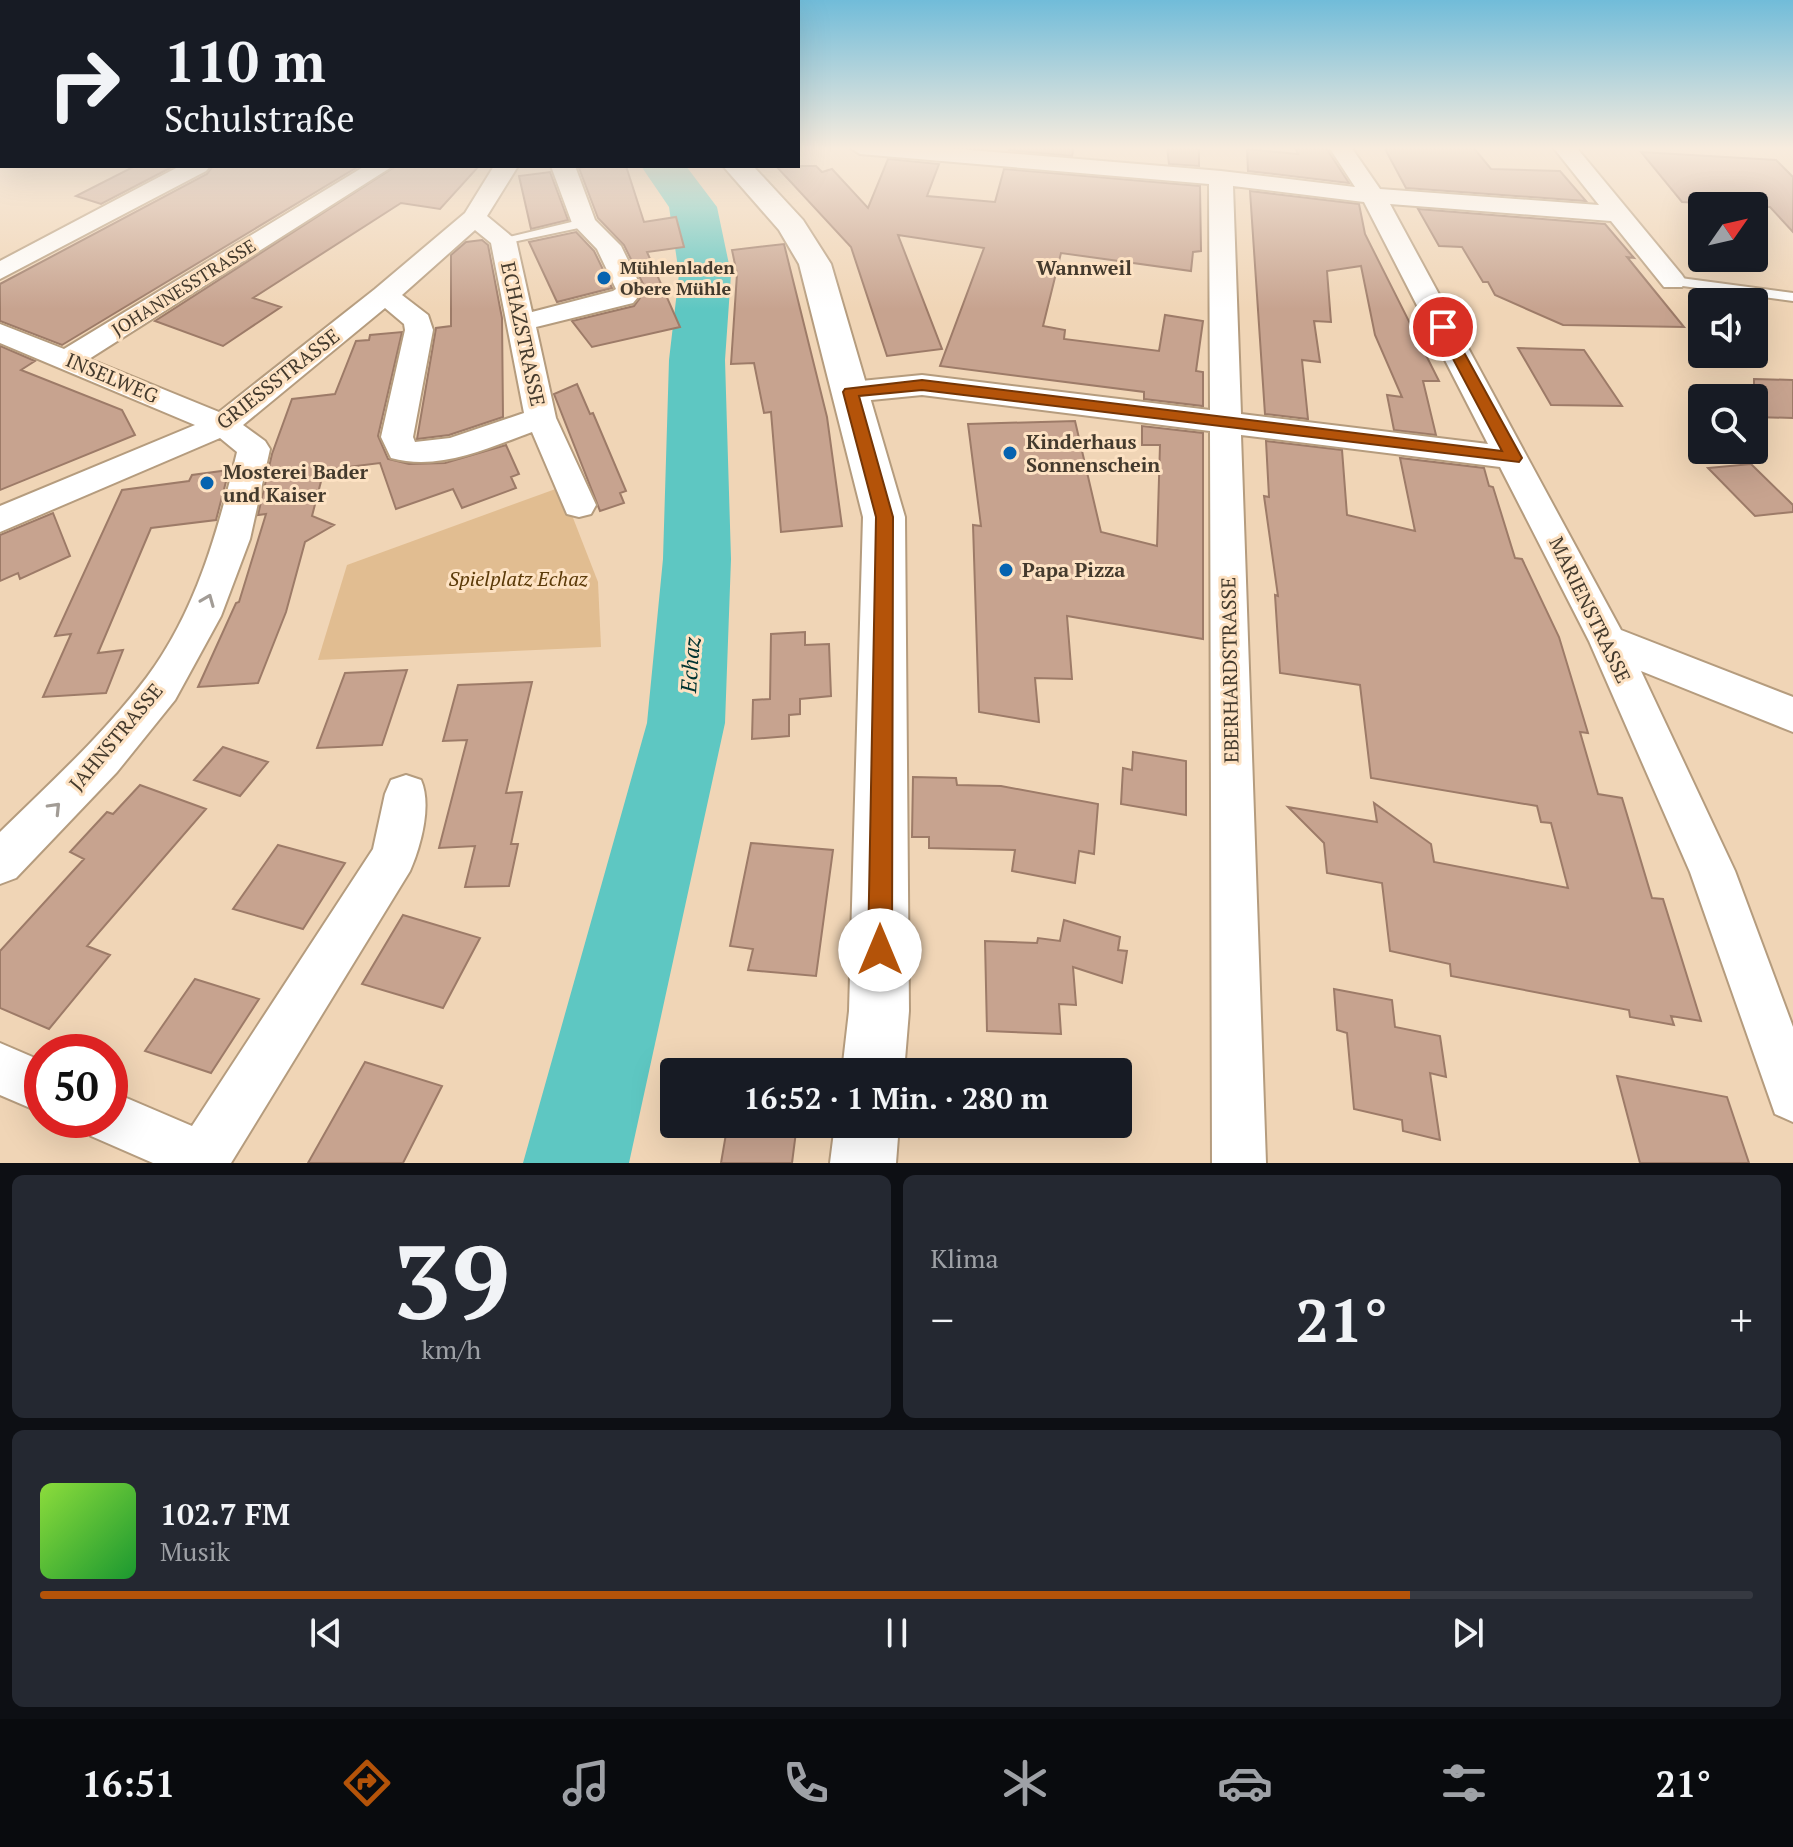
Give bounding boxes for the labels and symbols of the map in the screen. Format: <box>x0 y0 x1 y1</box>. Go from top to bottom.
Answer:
north arrow <box>1688 192 1768 272</box>
street label: JOHANNESSTRASSE <box>107 233 260 341</box>
district label: Wannweil <box>1036 254 1132 281</box>
place label: Mühlenladen Obere Mühle <box>620 255 735 300</box>
street label: ECHAZSTRASSE <box>495 259 552 409</box>
marker: Mühlenladen Obere Mühle <box>595 269 613 287</box>
pin <box>1409 293 1477 361</box>
street label: GRIESSSTRASSE <box>211 322 345 435</box>
street label: INSELWEG <box>62 346 163 409</box>
place label: Kinderhaus Sonnenschein <box>1026 428 1160 478</box>
marker: Kinderhaus Sonnenschein <box>1001 444 1019 462</box>
place label: Mosterei Bader und Kaiser <box>223 458 368 508</box>
marker: Mosterei Bader und Kaiser <box>198 474 216 492</box>
street label: MARIENSTRASSE <box>1543 532 1638 687</box>
place label: Papa Pizza <box>1022 556 1125 583</box>
marker: Papa Pizza <box>997 561 1015 579</box>
park label: Spielplatz Echaz <box>448 565 589 592</box>
street label: EBERHARDSTRASSE <box>1214 577 1245 763</box>
one-way arrow <box>198 594 215 608</box>
water label: Echaz <box>673 635 706 695</box>
street label: JAHNSTRASSE <box>63 677 168 796</box>
one-way arrow <box>45 803 60 817</box>
position arrow <box>838 908 922 992</box>
speed limit sign: 50 <box>24 1034 128 1138</box>

